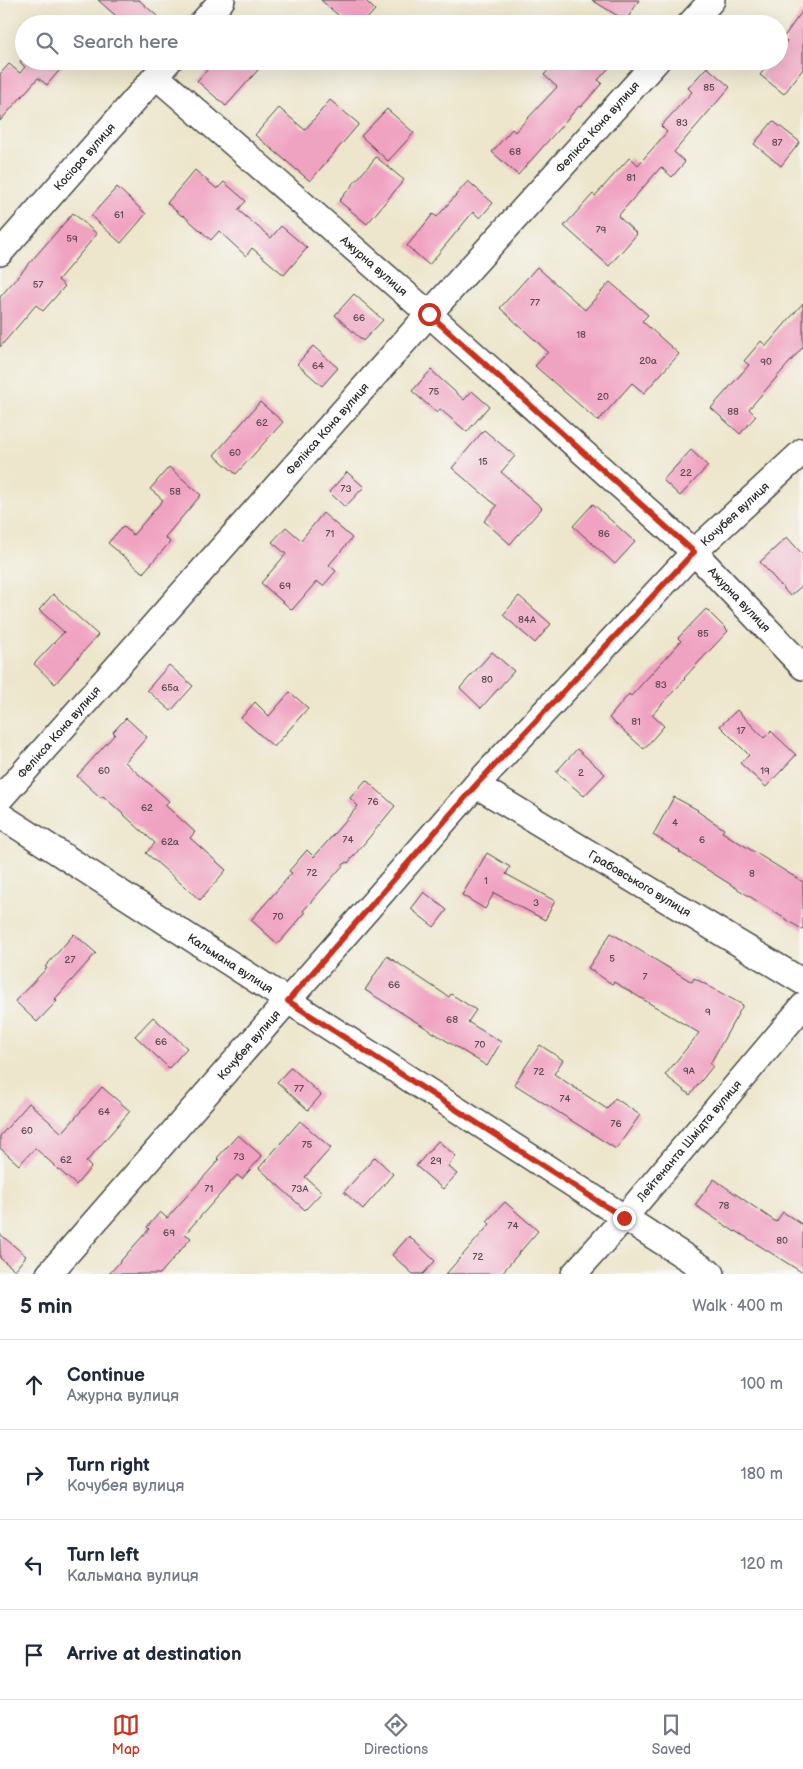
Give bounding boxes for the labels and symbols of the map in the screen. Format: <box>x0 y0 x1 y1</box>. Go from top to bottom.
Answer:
street label: Фелікса Кона вулиця <box>552 78 643 176</box>
house number: 85 <box>703 82 715 94</box>
house number: 83 <box>676 117 688 129</box>
street label: Косіора вулиця <box>51 120 119 194</box>
house number: 87 <box>772 137 782 149</box>
house number: 68 <box>509 146 521 158</box>
house number: 81 <box>626 172 636 184</box>
house number: 61 <box>114 209 124 221</box>
house number: 79 <box>596 224 607 236</box>
street label: Ажурна вулиця <box>336 232 411 299</box>
house number: 59 <box>66 233 78 245</box>
house number: 57 <box>33 279 43 291</box>
house number: 77 <box>530 297 540 309</box>
route start <box>418 303 441 326</box>
house number: 66 <box>353 312 365 324</box>
house number: 18 <box>576 329 586 341</box>
house number: 20а <box>639 355 657 367</box>
house number: 90 <box>760 356 772 368</box>
house number: 64 <box>312 360 324 372</box>
street label: Фелікса Кона вулиця <box>282 379 372 478</box>
house number: 75 <box>429 386 440 398</box>
house number: 20 <box>597 391 609 403</box>
house number: 88 <box>727 406 739 418</box>
house number: 62 <box>256 417 268 429</box>
house number: 60 <box>229 447 241 459</box>
house number: 15 <box>478 456 488 468</box>
house number: 22 <box>680 467 692 479</box>
street label: Кочубея вулиця <box>697 478 773 550</box>
house number: 73 <box>340 483 352 495</box>
house number: 58 <box>169 486 181 498</box>
house number: 71 <box>326 528 335 540</box>
house number: 86 <box>598 528 610 540</box>
street label: Ажурна вулиця <box>704 563 774 636</box>
house number: 69 <box>279 580 291 592</box>
house number: 84А <box>518 614 537 626</box>
house number: 85 <box>697 628 709 640</box>
house number: 80 <box>481 674 493 686</box>
house number: 83 <box>655 679 667 691</box>
house number: 65а <box>161 682 179 694</box>
street label: Фелікса Кона вулиця <box>14 683 104 782</box>
house number: 81 <box>631 716 641 728</box>
house number: 17 <box>737 725 745 737</box>
house number: 60 <box>98 765 110 777</box>
house number: 19 <box>760 765 770 777</box>
house number: 2 <box>578 767 584 779</box>
house number: 76 <box>367 796 379 808</box>
house number: 62 <box>141 802 153 814</box>
house number: 4 <box>672 817 678 829</box>
house number: 74 <box>342 834 354 846</box>
house number: 6 <box>699 834 705 846</box>
house number: 62а <box>161 836 179 848</box>
street label: Грабовського вулиця <box>586 847 694 920</box>
house number: 72 <box>307 867 318 879</box>
house number: 8 <box>749 868 755 880</box>
house number: 1 <box>484 875 488 887</box>
house number: 3 <box>533 897 539 909</box>
house number: 70 <box>273 911 284 923</box>
street label: Кальмана вулиця <box>185 930 276 997</box>
house number: 5 <box>609 953 615 965</box>
house number: 27 <box>65 954 75 966</box>
house number: 7 <box>643 971 648 983</box>
house number: 66 <box>388 979 400 991</box>
house number: 9 <box>705 1006 711 1018</box>
street label: Кочубея вулиця <box>214 1007 284 1083</box>
house number: 68 <box>446 1014 458 1026</box>
house number: 66 <box>155 1036 167 1048</box>
house number: 70 <box>475 1039 486 1051</box>
house number: 9А <box>683 1065 696 1077</box>
house number: 72 <box>534 1066 545 1078</box>
street label: Лейтенанта Шмідта вулиця <box>633 1077 745 1205</box>
house number: 77 <box>294 1083 304 1095</box>
house number: 74 <box>559 1093 571 1105</box>
house number: 64 <box>98 1106 110 1118</box>
house number: 76 <box>610 1118 622 1130</box>
house number: 60 <box>21 1125 33 1137</box>
house number: 75 <box>302 1139 313 1151</box>
house number: 73 <box>233 1151 245 1163</box>
house number: 62 <box>60 1154 72 1166</box>
house number: 29 <box>430 1155 442 1167</box>
house number: 71 <box>205 1183 214 1195</box>
house number: 73А <box>291 1183 309 1195</box>
house number: 78 <box>719 1200 730 1212</box>
route end <box>613 1207 636 1230</box>
house number: 74 <box>507 1220 519 1232</box>
house number: 69 <box>163 1227 175 1239</box>
house number: 80 <box>776 1235 788 1247</box>
house number: 72 <box>473 1251 484 1263</box>

